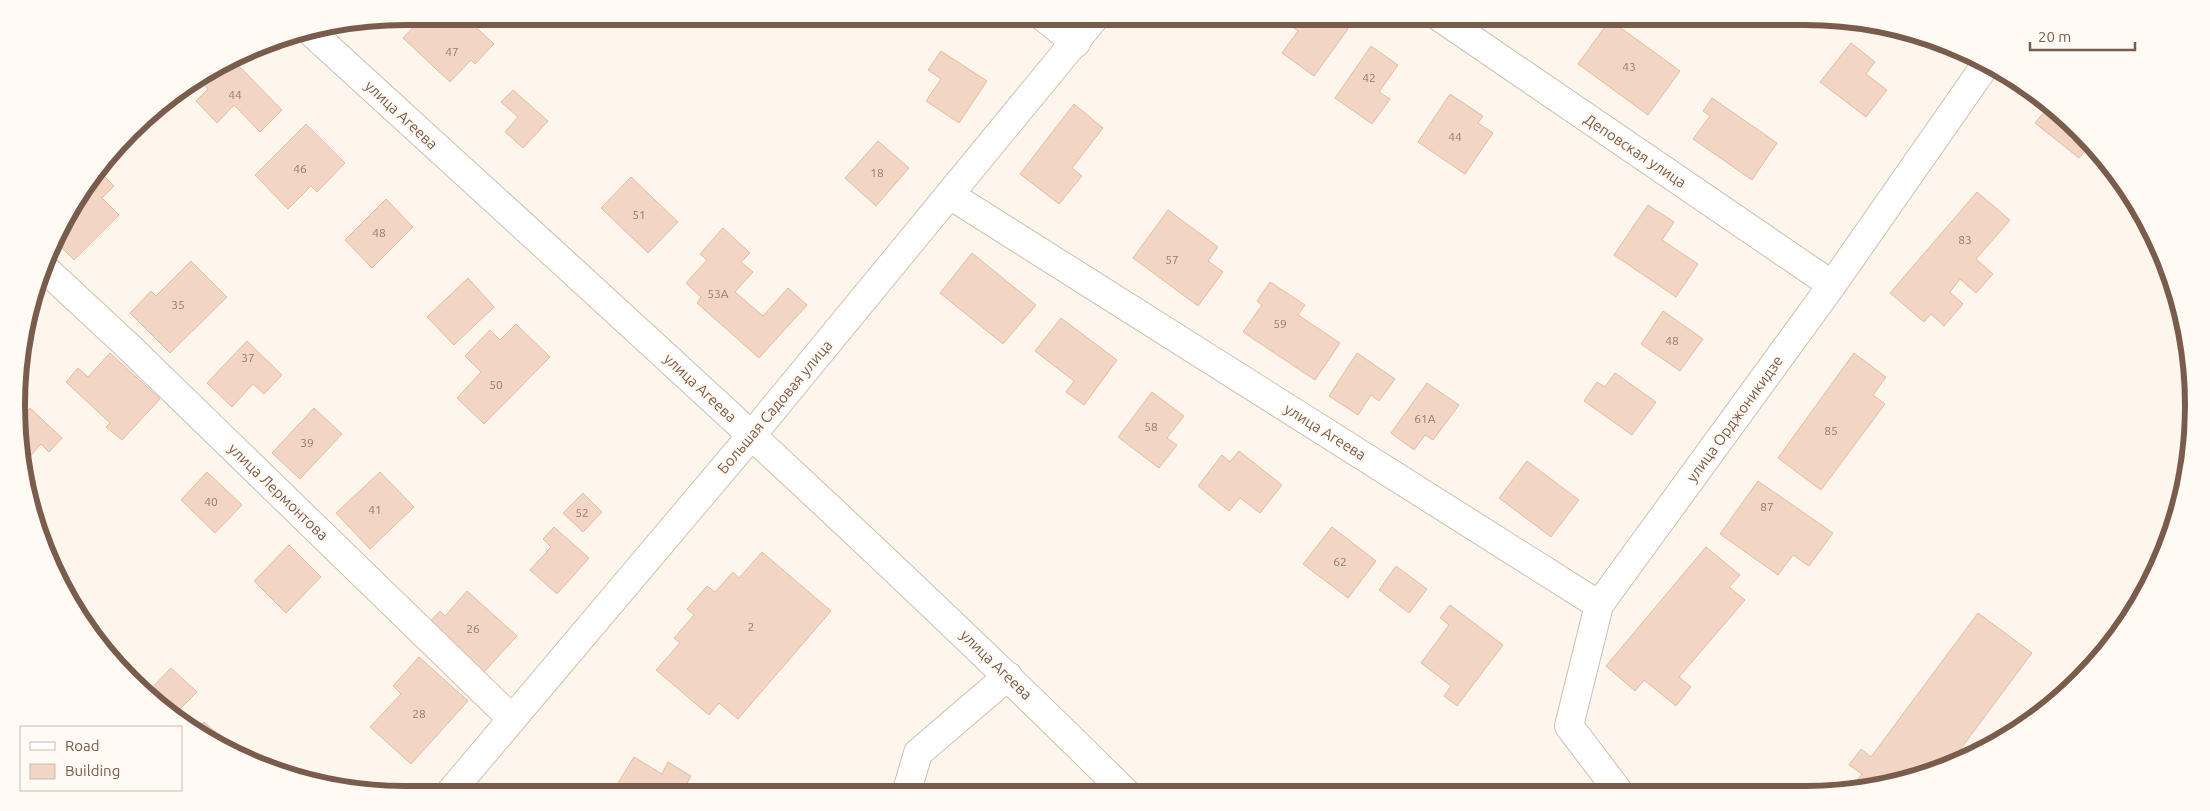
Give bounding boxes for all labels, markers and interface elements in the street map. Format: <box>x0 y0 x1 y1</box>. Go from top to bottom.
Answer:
scale bar <box>2030 20 2135 52</box>
text: 20 m <box>2038 28 2071 45</box>
house number: 47 <box>445 45 459 58</box>
house number: 43 <box>1622 60 1636 73</box>
house number: 42 <box>1362 71 1376 84</box>
street label: улица Агеева <box>362 77 441 153</box>
house number: 44 <box>228 88 242 101</box>
street label: Деповская улица <box>1581 110 1690 191</box>
house number: 44 <box>1448 130 1462 143</box>
house number: 46 <box>293 162 307 175</box>
house number: 18 <box>870 166 884 179</box>
house number: 51 <box>632 208 646 221</box>
house number: 48 <box>372 226 386 239</box>
house number: 83 <box>1958 233 1972 246</box>
house number: 57 <box>1165 253 1179 266</box>
house number: 53А <box>707 287 729 300</box>
house number: 35 <box>171 298 185 311</box>
house number: 59 <box>1273 317 1287 330</box>
house number: 48 <box>1665 334 1679 347</box>
street label: Большая Садовая улица <box>714 336 835 477</box>
street label: улица Агеева <box>661 350 740 426</box>
house number: 37 <box>241 351 255 364</box>
street label: улица Орджоникидзе <box>1683 352 1786 485</box>
house number: 50 <box>489 378 503 391</box>
street label: улица Агеева <box>1281 400 1369 463</box>
house number: 61А <box>1414 412 1436 425</box>
house number: 58 <box>1144 420 1158 433</box>
house number: 85 <box>1824 424 1838 437</box>
house number: 39 <box>300 436 314 449</box>
street label: улица Лермонтова <box>225 440 332 544</box>
house number: 40 <box>204 495 218 508</box>
house number: 87 <box>1760 500 1774 513</box>
house number: 41 <box>368 503 382 516</box>
house number: 52 <box>575 506 589 519</box>
house number: 62 <box>1333 555 1347 568</box>
house number: 2 <box>748 620 754 633</box>
house number: 26 <box>466 622 480 635</box>
street label: улица Агеева <box>957 626 1036 703</box>
house number: 28 <box>412 707 426 720</box>
legend <box>20 726 182 791</box>
text: Road <box>65 737 100 754</box>
text: Building <box>65 762 120 779</box>

